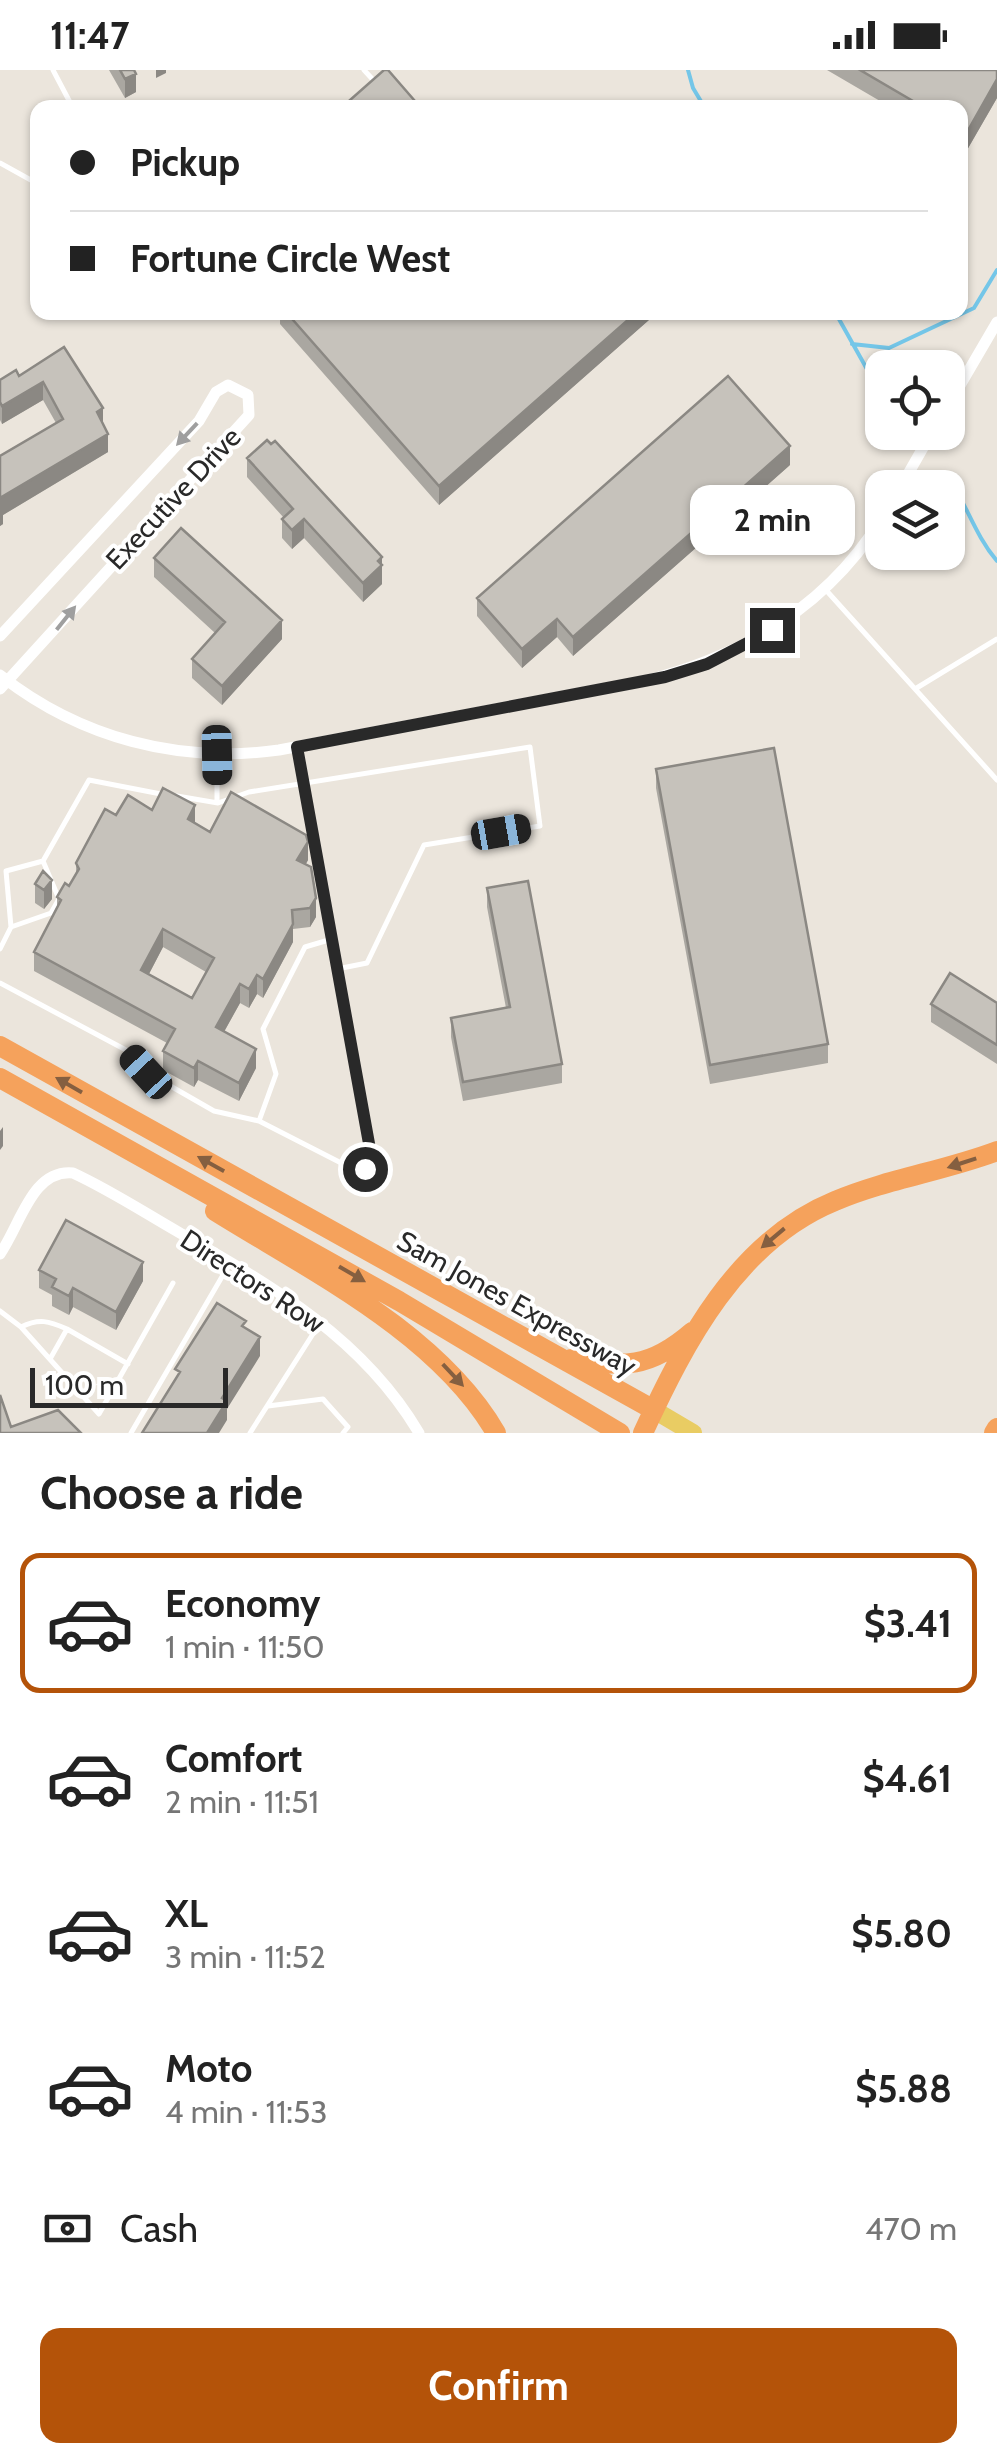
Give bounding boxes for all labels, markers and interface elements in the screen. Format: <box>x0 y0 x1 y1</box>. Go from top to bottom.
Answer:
text: 11:47 <box>50 12 129 59</box>
text: Pickup <box>130 139 240 186</box>
text: Fortune Circle West <box>130 235 450 282</box>
map controls <box>865 350 965 570</box>
button: locate <box>865 350 965 450</box>
street label: Executive Drive <box>98 420 248 576</box>
one-way arrow <box>176 422 199 446</box>
button: layers <box>865 470 965 570</box>
callout: 2 min <box>690 485 854 555</box>
text: 2 min <box>734 500 811 539</box>
one-way arrow <box>55 605 76 630</box>
route end <box>750 608 795 653</box>
car <box>201 725 233 785</box>
car <box>469 812 533 852</box>
car <box>115 1040 177 1104</box>
one-way arrow <box>55 1076 83 1094</box>
route start <box>343 1147 388 1192</box>
one-way arrow <box>197 1156 226 1173</box>
one-way arrow <box>947 1157 977 1172</box>
street label: Directors Row <box>175 1222 331 1340</box>
street label: Sam Jones Expressway <box>391 1223 643 1383</box>
one-way arrow <box>761 1227 786 1248</box>
one-way arrow <box>338 1265 366 1283</box>
scale bar <box>30 1363 228 1408</box>
one-way arrow <box>441 1363 464 1387</box>
text: 100 m <box>45 1368 124 1402</box>
text: Choose a ride <box>40 1466 303 1520</box>
icon: car <box>45 1578 135 1668</box>
text: Economy <box>165 1580 320 1627</box>
text: $3.41 <box>864 1600 952 1647</box>
text: 1 min · 11:50 <box>165 1627 325 1666</box>
icon: car <box>45 1733 135 1823</box>
text: Comfort <box>165 1735 302 1782</box>
text: $4.61 <box>863 1755 952 1802</box>
text: 2 min · 11:51 <box>165 1782 319 1821</box>
icon: car <box>45 1888 135 1978</box>
text: XL <box>165 1890 208 1937</box>
text: $5.80 <box>851 1910 952 1957</box>
text: 3 min · 11:52 <box>165 1937 326 1976</box>
icon: car <box>45 2043 135 2133</box>
text: Moto <box>165 2045 252 2092</box>
text: $5.88 <box>855 2065 952 2112</box>
text: 4 min · 11:53 <box>165 2092 328 2131</box>
icon: cash <box>40 2201 95 2256</box>
text: Cash <box>120 2205 198 2252</box>
text: 470 m <box>865 2209 957 2248</box>
button: Confirm <box>40 2328 957 2443</box>

